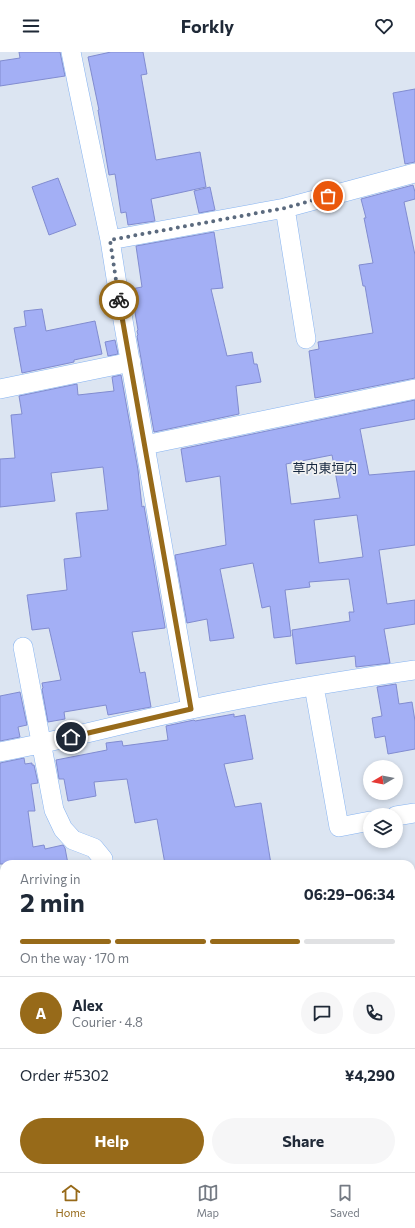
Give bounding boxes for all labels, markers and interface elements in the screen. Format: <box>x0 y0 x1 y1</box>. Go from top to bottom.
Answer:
icon: menu <box>20 15 42 37</box>
text: Forkly <box>181 15 234 37</box>
icon: heart <box>373 15 395 37</box>
pin <box>311 179 345 213</box>
icon: bag <box>317 185 339 207</box>
courier <box>99 280 139 320</box>
icon: bike <box>108 289 130 311</box>
district label: 草内東垣内 <box>292 460 358 476</box>
pin <box>54 720 88 754</box>
icon: home <box>60 726 82 748</box>
north arrow <box>363 760 403 800</box>
map controls <box>363 760 403 848</box>
button: layers <box>363 808 403 848</box>
text: Arriving in <box>20 871 80 887</box>
text: 06:29–06:34 <box>304 885 395 903</box>
text: 2 min <box>20 886 85 917</box>
text: On the way · 170 m <box>20 950 129 966</box>
button: chat <box>301 992 343 1034</box>
button: phone <box>353 992 395 1034</box>
text: Alex <box>72 996 103 1014</box>
text: A <box>36 1004 46 1022</box>
text: Courier · 4.8 <box>72 1014 143 1030</box>
text: Order #5302 <box>20 1066 109 1084</box>
text: ¥4,290 <box>345 1066 395 1084</box>
button: Help <box>20 1118 204 1164</box>
button: Share <box>212 1118 395 1164</box>
tab: Home <box>55 1182 86 1219</box>
tab: Map <box>196 1182 219 1219</box>
tab: Saved <box>330 1182 360 1219</box>

